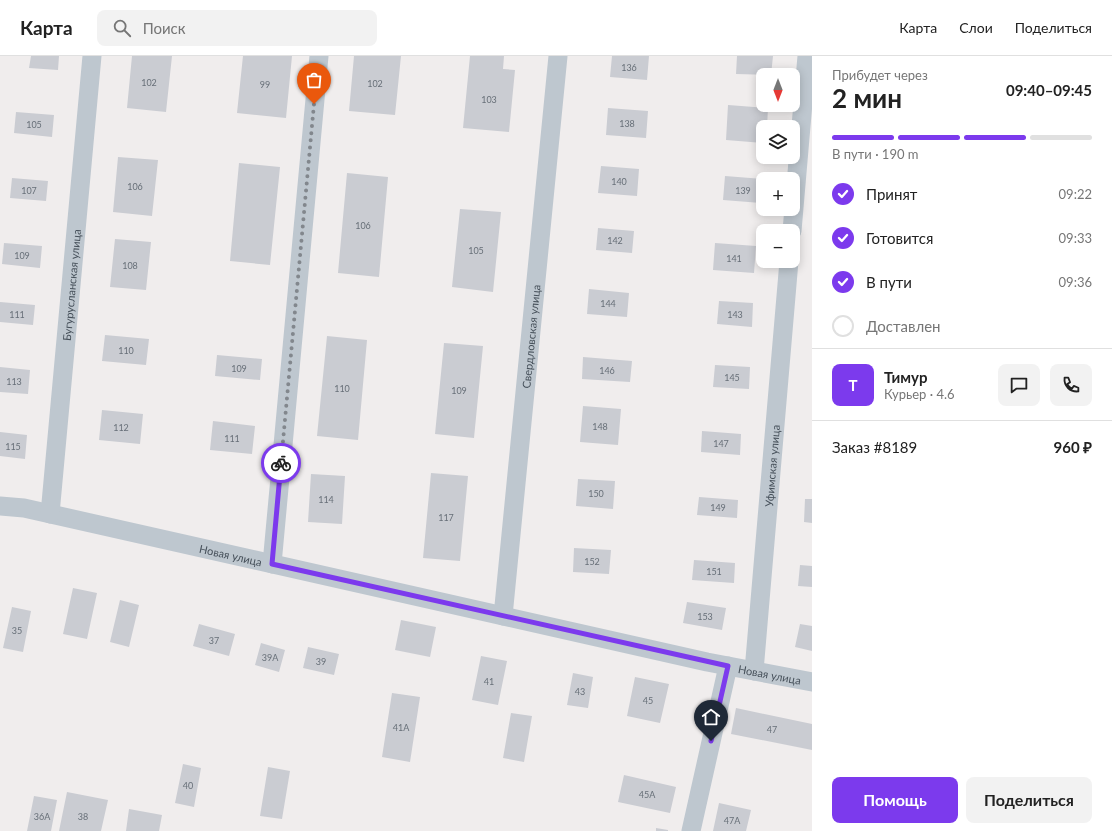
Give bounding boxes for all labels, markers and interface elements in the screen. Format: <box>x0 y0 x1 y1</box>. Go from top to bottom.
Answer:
search box <box>97 10 377 46</box>
text: Карта <box>20 16 73 39</box>
icon: search <box>111 17 133 39</box>
text: Поиск <box>143 19 186 37</box>
text: Карта <box>899 19 937 36</box>
text: Слои <box>959 19 993 36</box>
text: Поделиться <box>1015 19 1092 36</box>
house number: 136 <box>621 62 637 73</box>
pin <box>297 63 331 104</box>
text: Прибудет через <box>832 67 928 83</box>
north arrow <box>756 68 800 112</box>
map controls <box>756 68 800 268</box>
icon: bag <box>303 69 325 91</box>
house number: 102 <box>141 77 157 88</box>
house number: 102 <box>367 78 383 89</box>
house number: 99 <box>260 79 270 90</box>
text: 09:40–09:45 <box>1006 81 1092 99</box>
text: 2 мин <box>832 82 902 114</box>
house number: 103 <box>481 94 497 105</box>
house number: 138 <box>619 118 635 129</box>
house number: 105 <box>26 119 42 130</box>
button: layers <box>756 120 800 164</box>
text: В пути · 190 m <box>832 146 918 162</box>
button: + <box>756 172 800 216</box>
house number: 140 <box>611 176 627 187</box>
house number: 106 <box>127 181 143 192</box>
icon: check <box>832 183 854 205</box>
house number: 107 <box>21 185 37 196</box>
house number: 139 <box>735 185 751 196</box>
text: Принят <box>866 185 917 203</box>
text: 09:22 <box>1059 186 1092 202</box>
house number: 106 <box>355 220 371 231</box>
button: − <box>756 224 800 268</box>
icon: check <box>832 227 854 249</box>
street label: Бугурусланская улица <box>59 229 83 341</box>
text: Готовится <box>866 229 933 247</box>
text: 09:33 <box>1059 230 1092 246</box>
house number: 142 <box>607 235 623 246</box>
house number: 105 <box>468 245 484 256</box>
house number: 109 <box>14 250 30 261</box>
house number: 141 <box>726 253 742 264</box>
house number: 108 <box>122 260 138 271</box>
icon: check <box>832 271 854 293</box>
text: В пути <box>866 273 912 291</box>
text: 09:36 <box>1059 274 1092 290</box>
street label: Свердловская улица <box>519 284 542 389</box>
house number: 144 <box>600 298 616 309</box>
house number: 111 <box>9 309 25 320</box>
house number: 143 <box>727 309 743 320</box>
text: Доставлен <box>866 317 941 335</box>
house number: 110 <box>118 345 134 356</box>
house number: 109 <box>231 363 247 374</box>
button: chat <box>998 364 1040 406</box>
button: phone <box>1050 364 1092 406</box>
house number: 146 <box>599 365 615 376</box>
text: Тимур <box>884 368 927 386</box>
house number: 145 <box>724 372 740 383</box>
house number: 113 <box>6 376 22 387</box>
text: Т <box>849 376 858 394</box>
house number: 110 <box>334 383 350 394</box>
house number: 109 <box>451 385 467 396</box>
text: Курьер · 4.6 <box>884 386 955 402</box>
house number: 148 <box>592 421 608 432</box>
house number: 112 <box>113 422 129 433</box>
street label: Уфимская улица <box>762 424 782 507</box>
house number: 111 <box>224 433 240 444</box>
house number: 147 <box>713 438 729 449</box>
text: Заказ #8189 <box>832 438 917 456</box>
text: 960 ₽ <box>1054 438 1092 456</box>
house number: 115 <box>5 441 21 452</box>
courier <box>261 443 301 483</box>
icon: bike <box>270 452 292 474</box>
house number: 150 <box>588 488 604 499</box>
house number: 114 <box>318 494 334 505</box>
house number: 149 <box>710 502 726 513</box>
house number: 117 <box>438 512 454 523</box>
street label: Новая улица <box>198 541 263 568</box>
house number: 152 <box>584 556 600 567</box>
house number: 151 <box>706 566 722 577</box>
house number: 153 <box>697 611 713 622</box>
house number: 35 <box>12 625 22 636</box>
house number: 37 <box>209 635 219 646</box>
house number: 39А <box>262 652 279 663</box>
house number: 39 <box>316 656 326 667</box>
street label: Новая улица <box>737 662 802 686</box>
house number: 41 <box>484 676 494 687</box>
house number: 43 <box>575 686 585 697</box>
house number: 45 <box>643 695 653 706</box>
pin <box>694 700 728 741</box>
icon: home <box>700 706 722 728</box>
house number: 41А <box>393 722 410 733</box>
house number: 47 <box>767 724 777 735</box>
button: Помощь <box>832 777 958 823</box>
button: Поделиться <box>966 777 1092 823</box>
house number: 40 <box>183 780 193 791</box>
house number: 45А <box>639 789 656 800</box>
house number: 36А <box>34 811 51 822</box>
house number: 38 <box>78 811 88 822</box>
house number: 47А <box>724 815 741 826</box>

